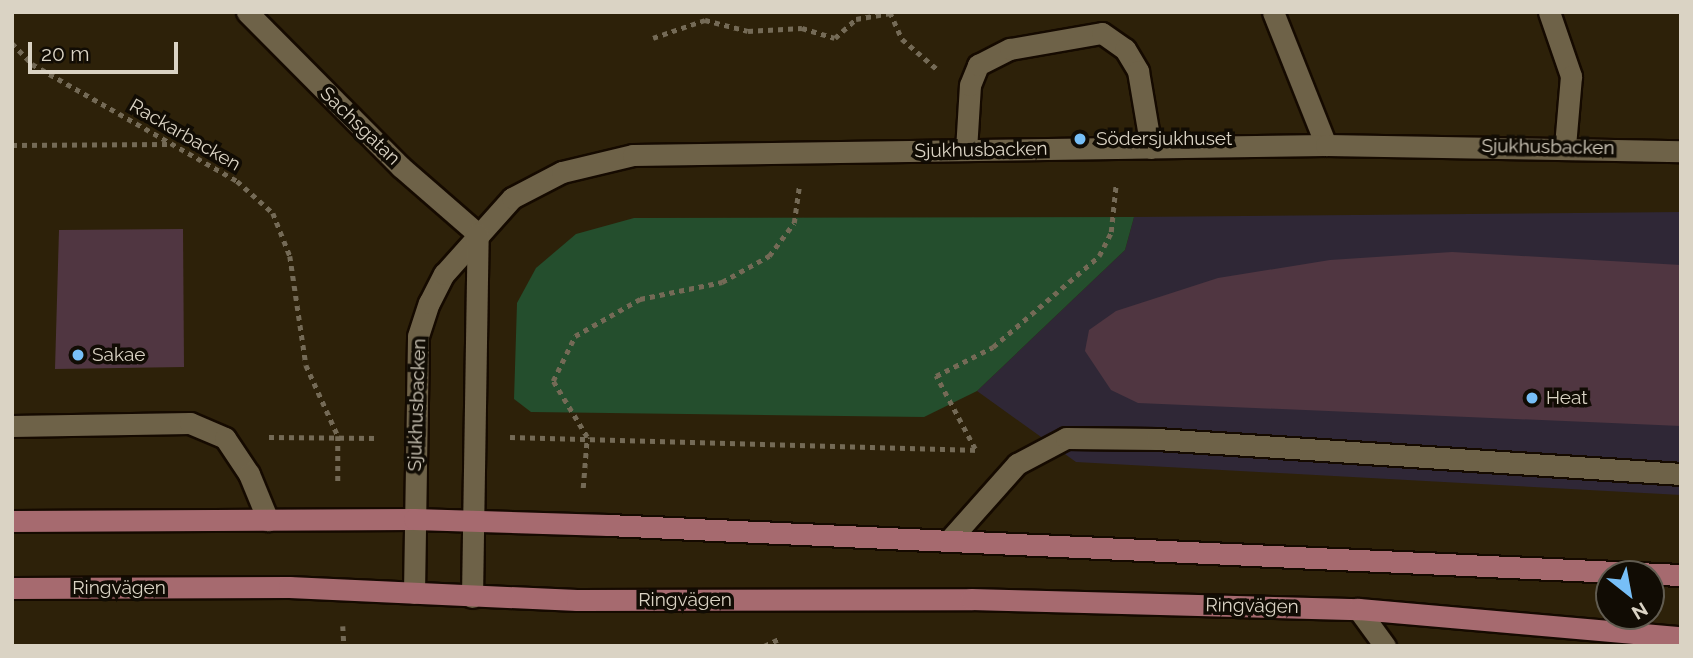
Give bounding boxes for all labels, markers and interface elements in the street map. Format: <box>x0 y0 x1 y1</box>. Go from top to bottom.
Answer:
scale bar <box>32 28 182 72</box>
text: 20 m <box>41 41 89 66</box>
street label: Sachsgatan <box>315 82 405 170</box>
street label: Rackarbacken <box>125 94 245 176</box>
place label: Södersjukhuset <box>1096 128 1232 150</box>
marker: Södersjukhuset <box>1070 129 1090 149</box>
street label: Sjukhusbacken <box>1481 134 1615 160</box>
street label: Sjukhusbacken <box>914 137 1048 163</box>
street label: Sjukhusbacken <box>403 338 431 472</box>
place label: Sakae <box>92 344 145 366</box>
marker: Sakae <box>70 347 86 363</box>
place label: Heat <box>1546 387 1588 409</box>
marker: Heat <box>1524 390 1540 406</box>
north arrow <box>1595 560 1665 630</box>
street label: Ringvägen <box>72 577 166 599</box>
street label: Ringvägen <box>638 589 732 611</box>
street label: Ringvägen <box>1205 594 1299 618</box>
text: N <box>1628 598 1652 624</box>

